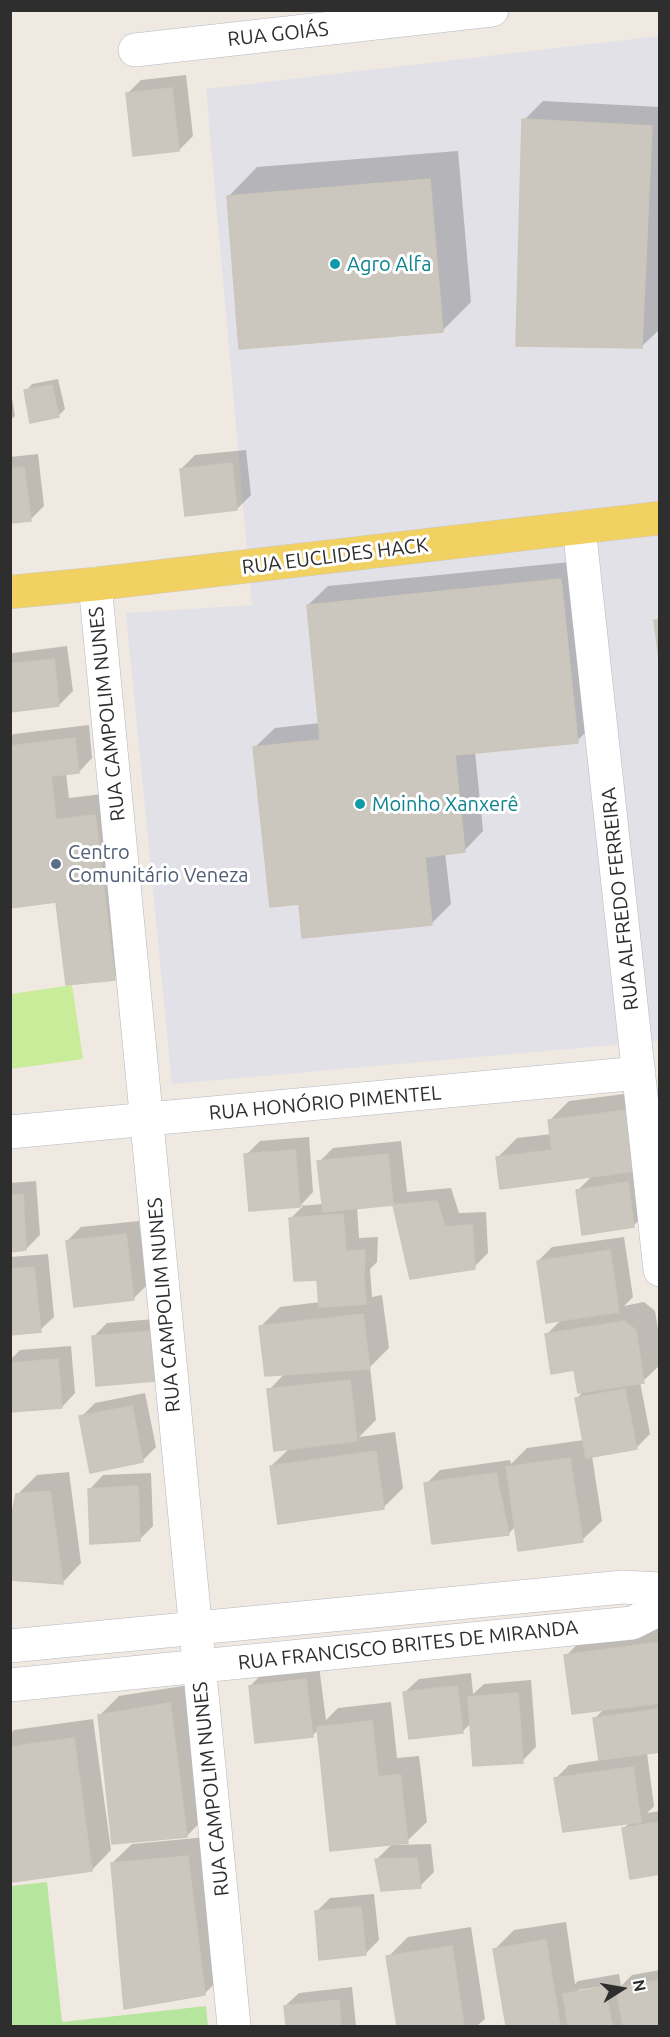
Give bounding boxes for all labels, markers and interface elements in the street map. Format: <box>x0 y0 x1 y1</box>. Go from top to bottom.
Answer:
street label: RUA GOIÁS <box>226 17 330 51</box>
place label: Agro Alfa <box>347 252 431 276</box>
marker: Agro Alfa <box>328 257 342 271</box>
street label: RUA EUCLIDES HACK <box>240 533 430 579</box>
street label: RUA CAMPOLIM NUNES <box>84 606 130 822</box>
street label: RUA ALFREDO FERREIRA <box>596 786 644 1012</box>
place label: Moinho Xanxerê <box>372 792 519 816</box>
marker: Moinho Xanxerê <box>353 797 367 811</box>
place label: Centro Comunitário Veneza <box>68 840 249 887</box>
marker: Centro Comunitário Veneza <box>49 857 63 871</box>
street label: RUA HONÓRIO PIMENTEL <box>208 1081 442 1125</box>
street label: RUA CAMPOLIM NUNES <box>143 1197 185 1413</box>
street label: RUA FRANCISCO BRITES DE MIRANDA <box>237 1615 579 1675</box>
street label: RUA CAMPOLIM NUNES <box>188 1681 234 1897</box>
north arrow <box>592 1959 652 2019</box>
text: N <box>630 1978 650 1993</box>

